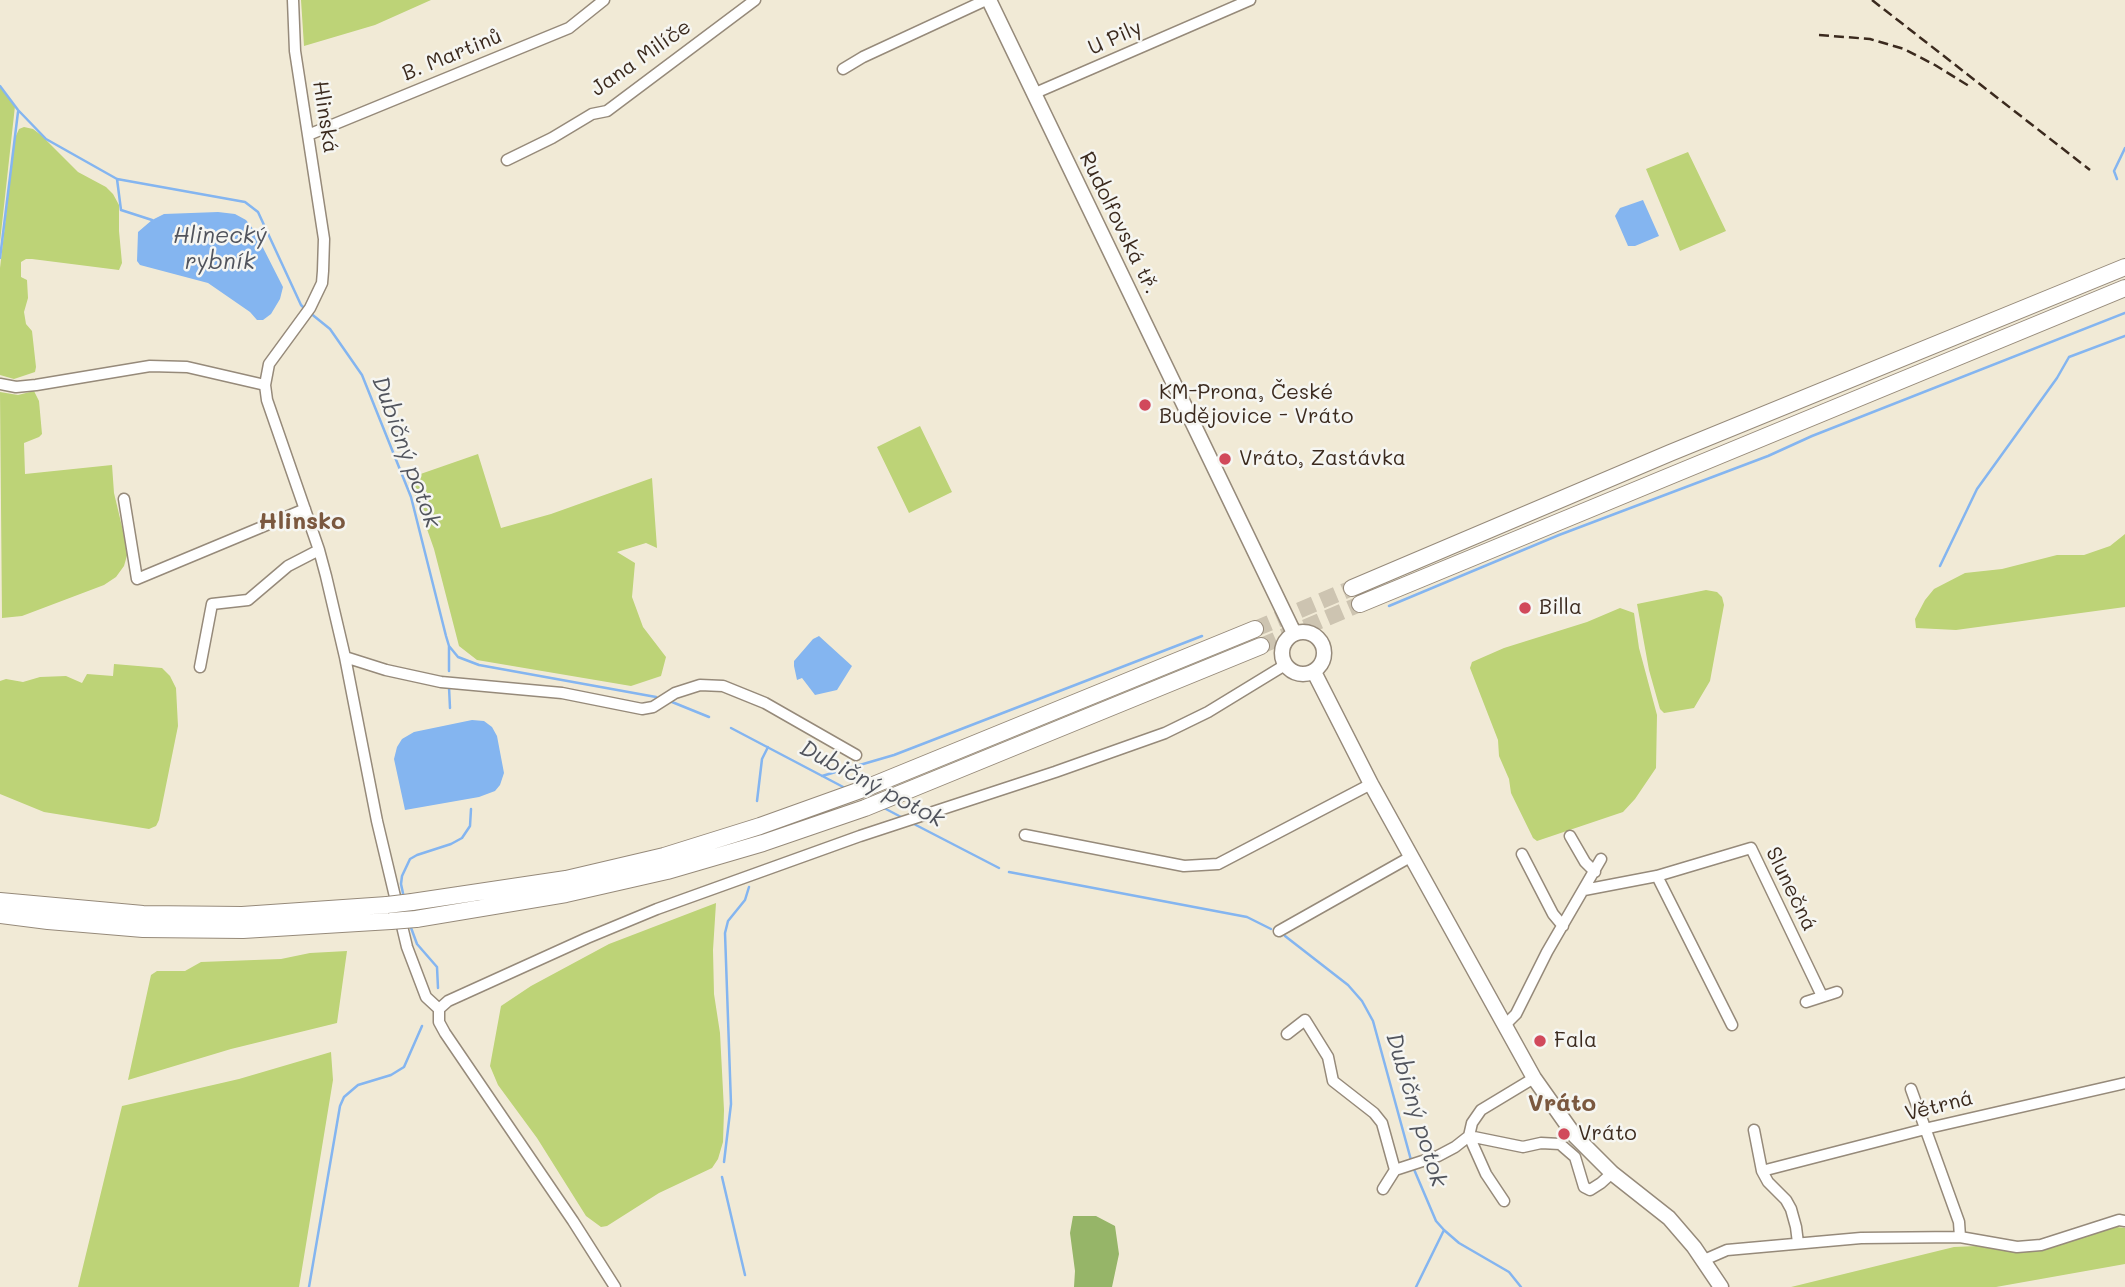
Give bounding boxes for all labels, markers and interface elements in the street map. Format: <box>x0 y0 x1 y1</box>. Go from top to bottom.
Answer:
street label: Jana Milíče <box>586 14 696 102</box>
street label: U Pily <box>1084 15 1146 61</box>
street label: B. Martinů <box>399 24 505 86</box>
street label: Hlinská <box>307 79 343 155</box>
street label: Rudolfovská tř. <box>1074 148 1164 298</box>
water label: Hlinecký rybník <box>173 222 267 276</box>
water label: Dubičný potok <box>366 372 446 532</box>
place label: KM-Prona, České Budějovice - Vráto <box>1159 380 1353 430</box>
marker: KM-Prona, České Budějovice - Vráto <box>1137 397 1153 413</box>
place label: Vráto, Zastávka <box>1239 446 1406 472</box>
marker: Vráto, Zastávka <box>1217 451 1233 467</box>
district label: Hlinsko <box>258 508 346 536</box>
place label: Billa <box>1539 595 1582 621</box>
marker: Billa <box>1517 600 1533 616</box>
water label: Dubičný potok <box>795 734 949 834</box>
street label: Slunečná <box>1760 843 1822 935</box>
place label: Fala <box>1554 1028 1597 1054</box>
water label: Dubičný potok <box>1379 1030 1453 1190</box>
marker: Fala <box>1532 1033 1548 1049</box>
street label: Větrná <box>1902 1085 1976 1127</box>
district label: Vráto <box>1528 1090 1596 1118</box>
place label: Vráto <box>1578 1121 1637 1147</box>
marker: Vráto <box>1556 1126 1572 1142</box>

